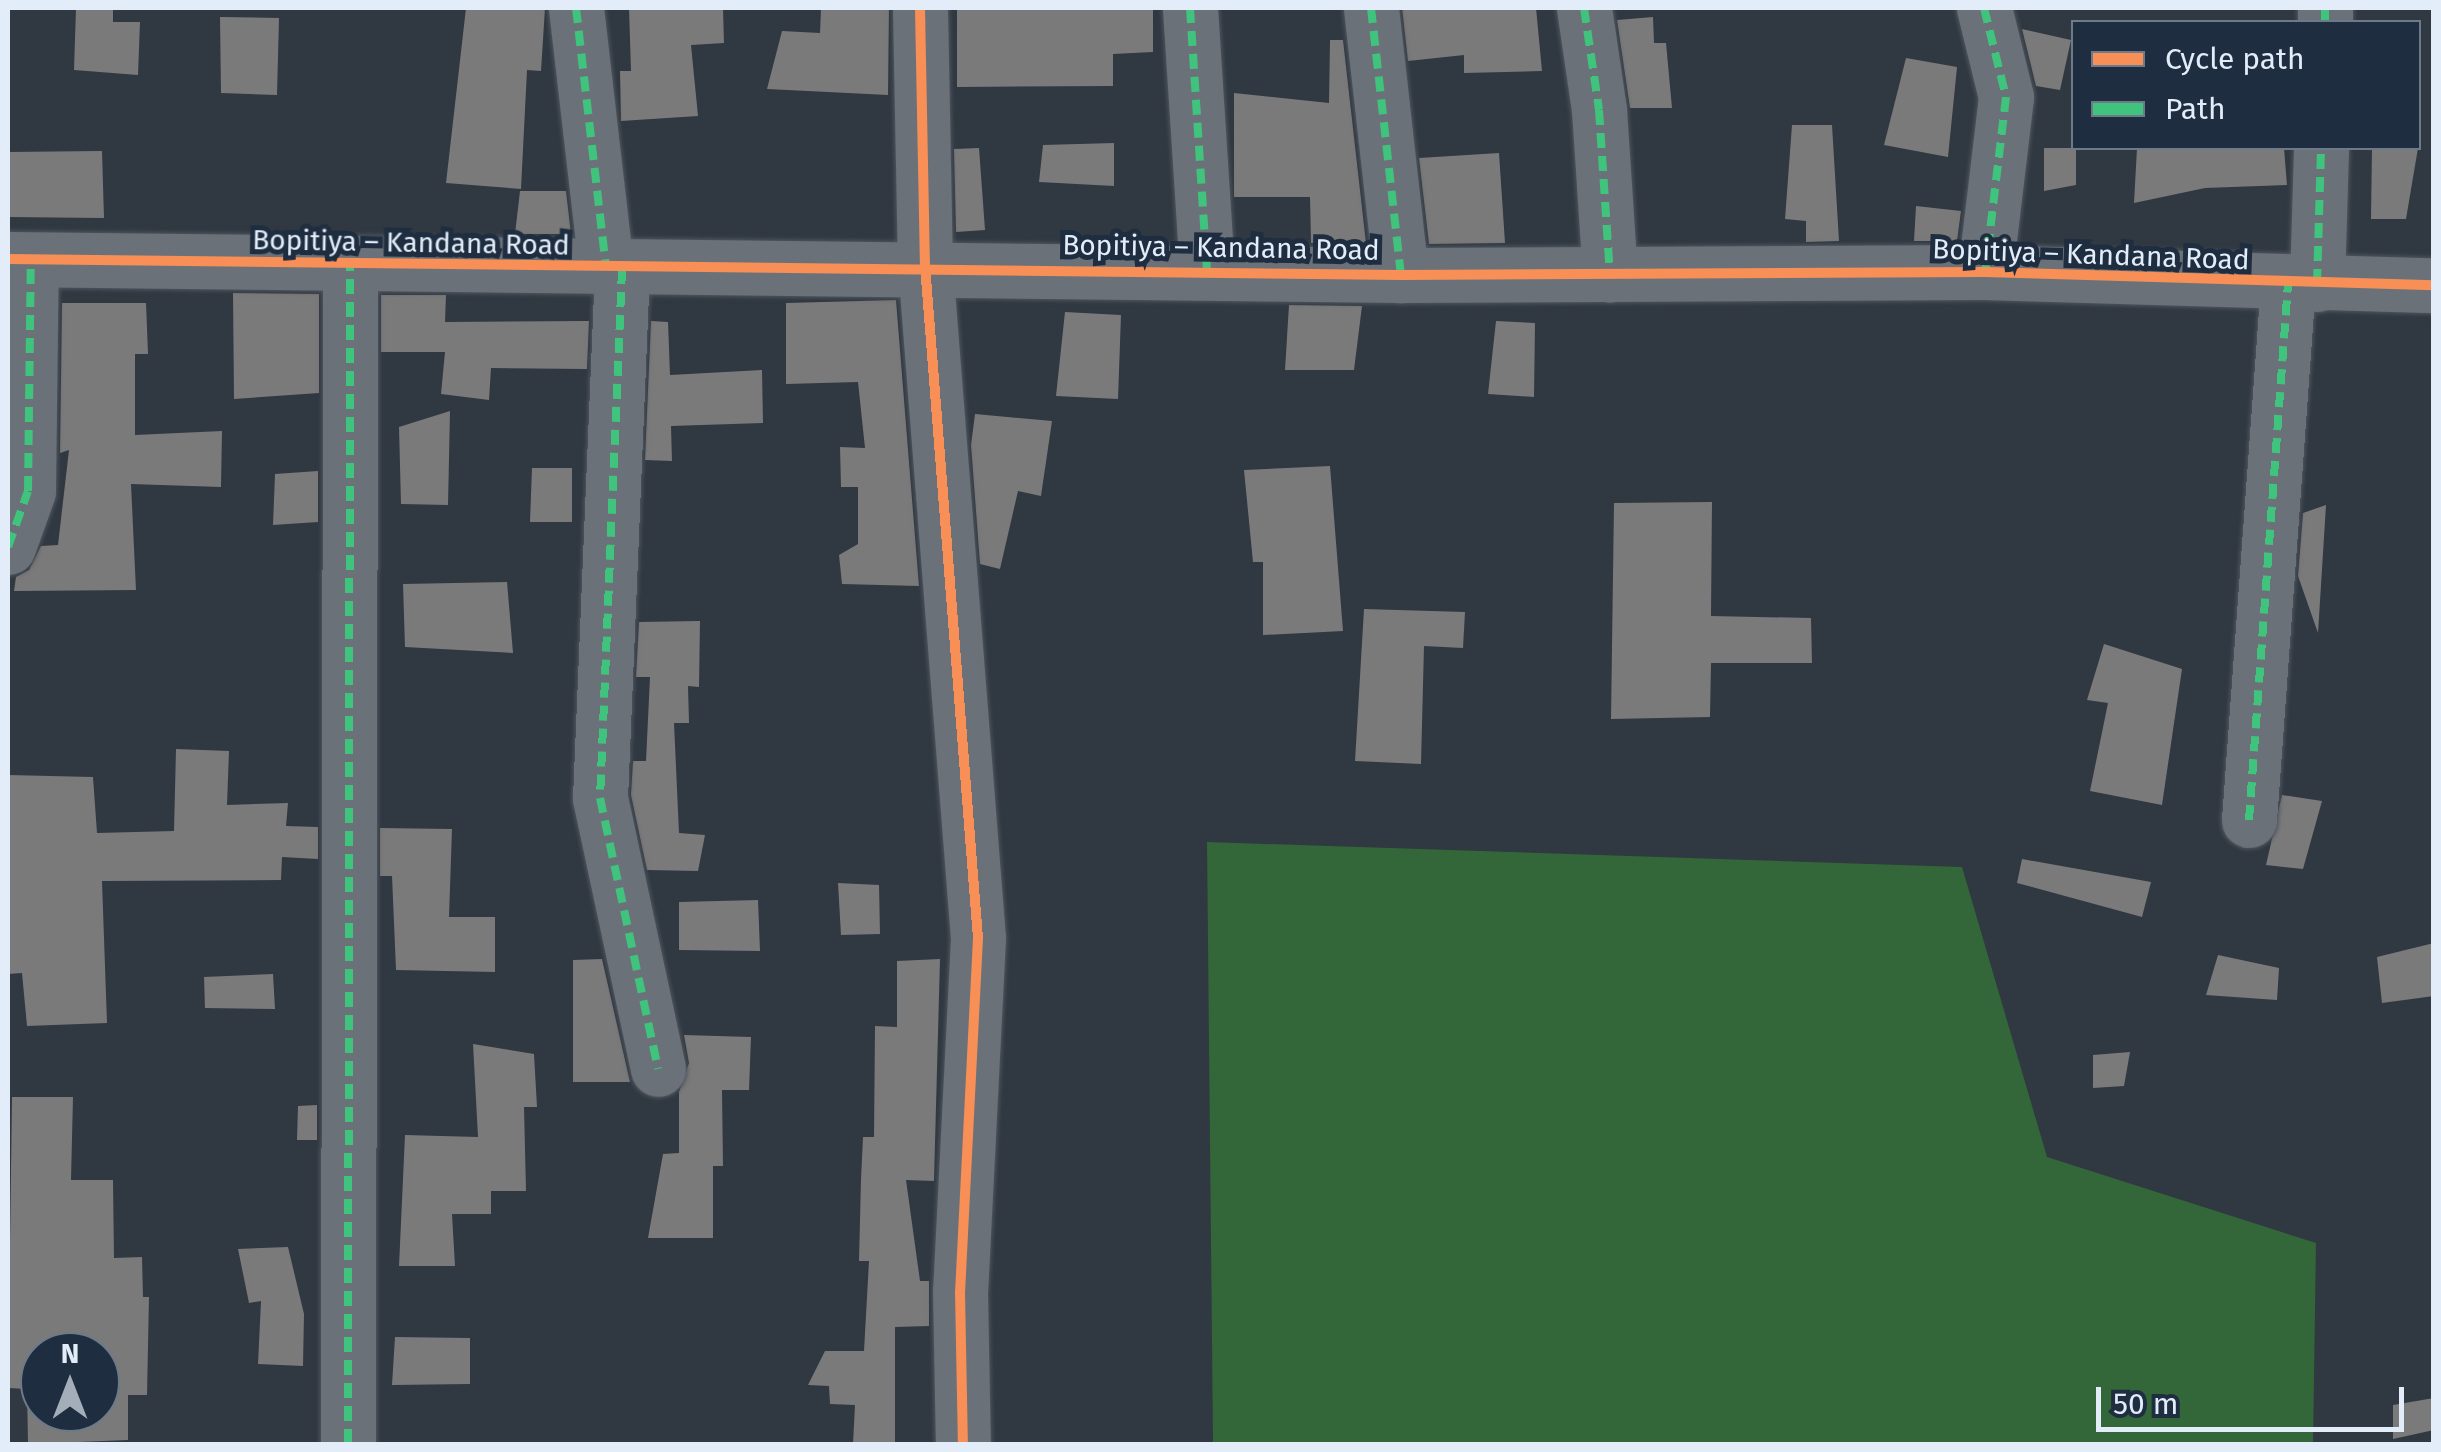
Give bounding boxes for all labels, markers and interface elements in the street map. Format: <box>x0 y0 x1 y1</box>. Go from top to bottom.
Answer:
legend <box>2071 20 2421 150</box>
text: Cycle path <box>2165 41 2304 77</box>
text: Path <box>2165 91 2226 127</box>
street label: Bopitiya – Kandana Road <box>252 223 570 263</box>
street label: Bopitiya – Kandana Road <box>1062 228 1380 268</box>
street label: Bopitiya – Kandana Road <box>1932 233 2250 277</box>
north arrow <box>20 1332 120 1432</box>
text: N <box>61 1337 79 1370</box>
scale bar <box>2101 1367 2408 1429</box>
text: 50 m <box>2113 1386 2178 1422</box>

